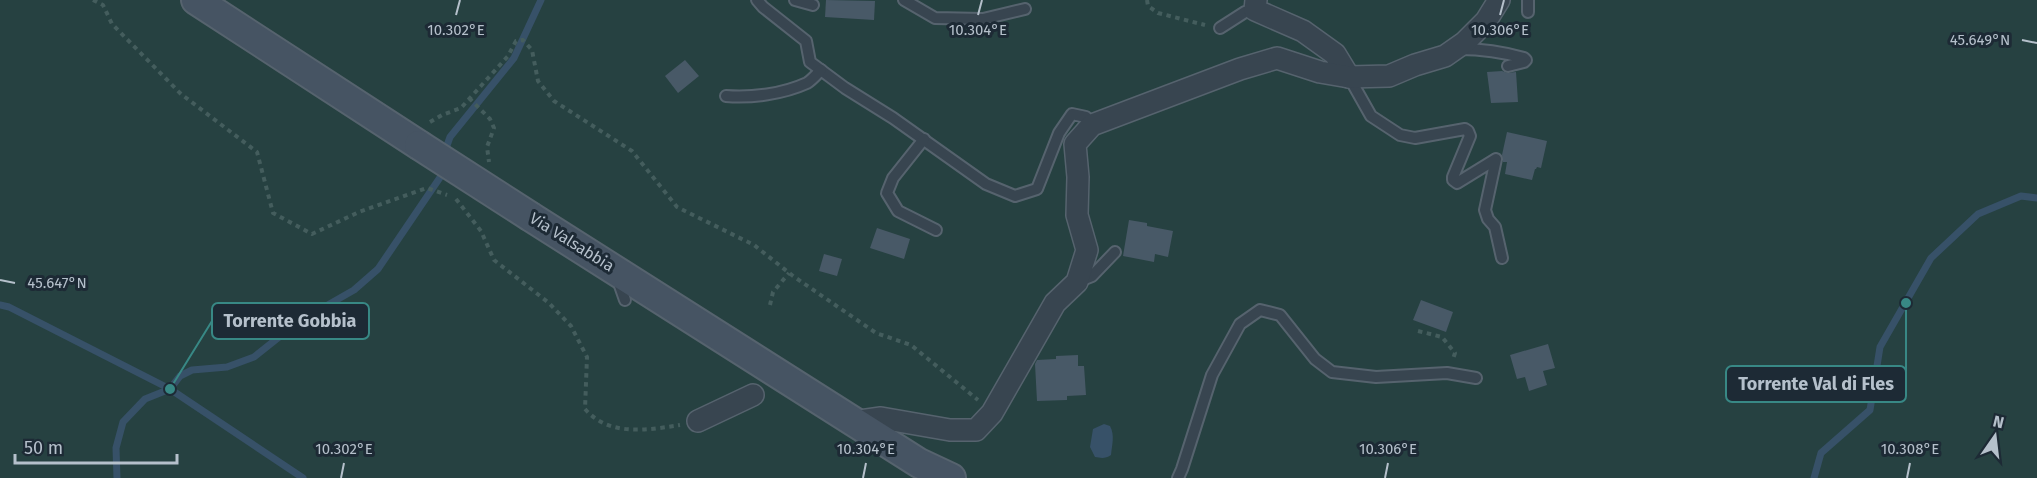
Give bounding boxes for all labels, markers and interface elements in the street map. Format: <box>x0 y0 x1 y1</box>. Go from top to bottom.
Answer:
text: 10.302°E <box>427 21 485 39</box>
text: 10.304°E <box>949 21 1007 39</box>
text: 10.306°E <box>1471 21 1529 39</box>
text: 45.649°N <box>1950 31 2010 49</box>
street label: Via Valsabbia <box>526 208 618 276</box>
text: 45.647°N <box>27 274 87 292</box>
callout: Torrente Gobbia <box>212 303 369 339</box>
text: Torrente Gobbia <box>224 310 357 332</box>
callout: Torrente Val di Fles <box>1726 366 1906 402</box>
text: Torrente Val di Fles <box>1738 373 1894 395</box>
north arrow <box>1965 406 2025 466</box>
text: N <box>1991 411 2006 432</box>
scale bar <box>15 427 177 465</box>
text: 50 m <box>24 437 63 459</box>
text: 10.302°E <box>315 440 373 458</box>
text: 10.304°E <box>837 440 895 458</box>
text: 10.306°E <box>1359 440 1417 458</box>
text: 10.308°E <box>1881 440 1939 458</box>

